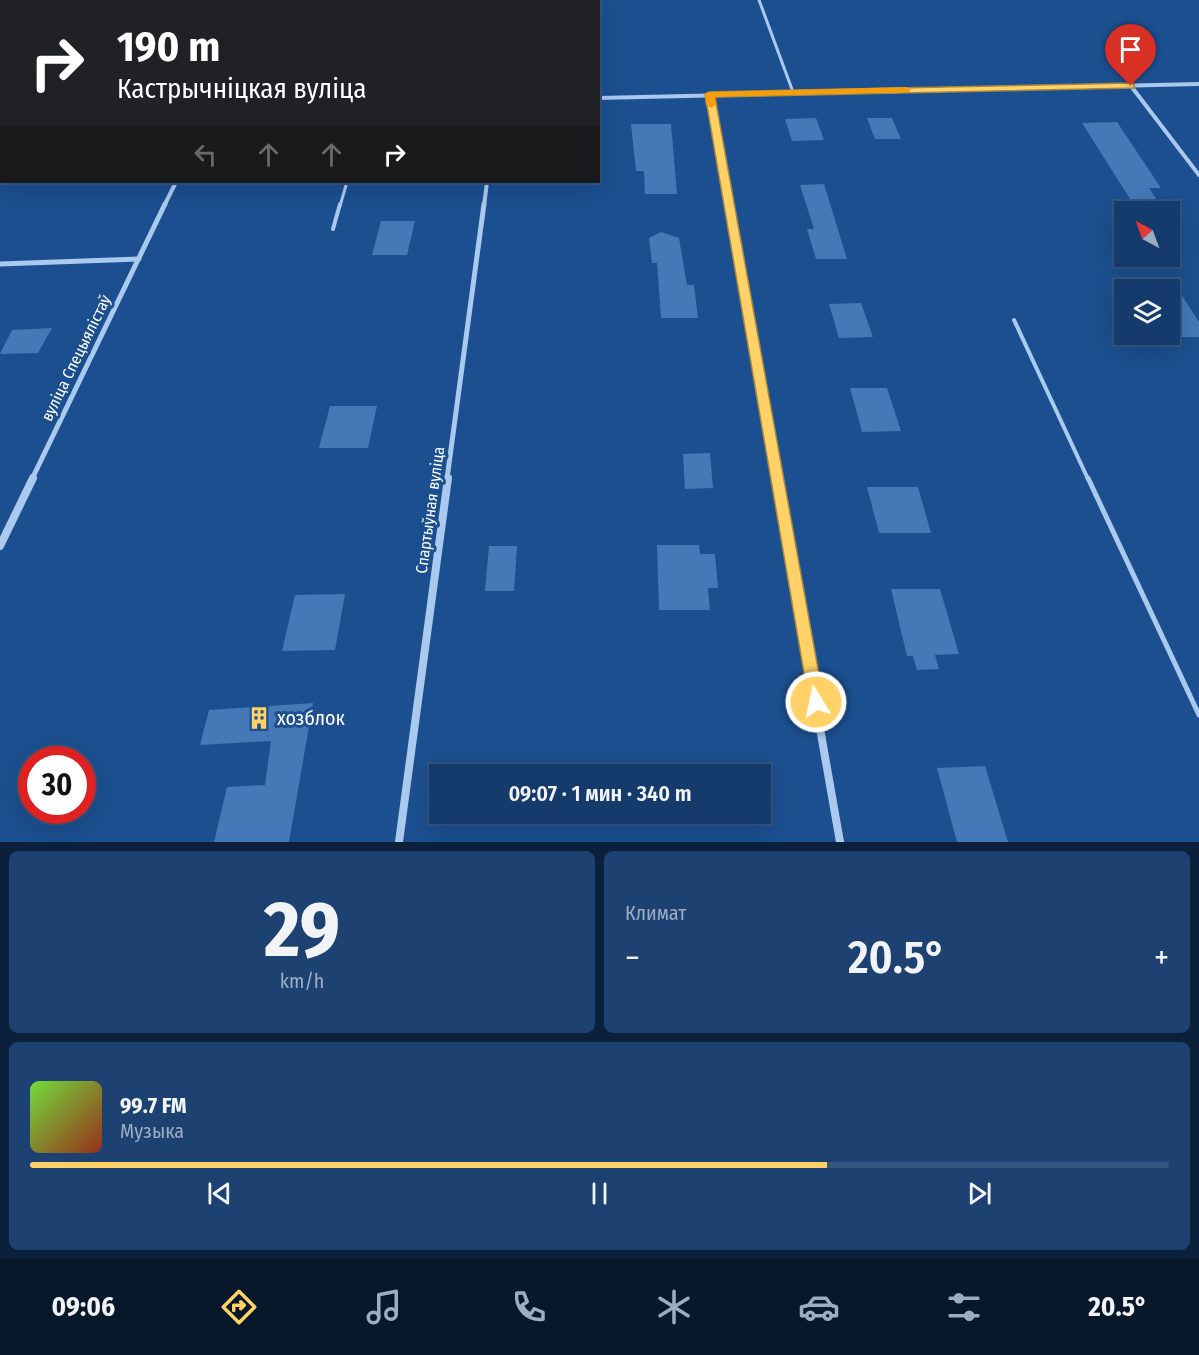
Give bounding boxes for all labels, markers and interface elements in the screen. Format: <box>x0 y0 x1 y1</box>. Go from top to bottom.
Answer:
text: 190 m <box>117 22 220 72</box>
icon: right <box>18 24 96 102</box>
pin <box>1105 24 1156 86</box>
icon: arrive <box>1114 33 1147 66</box>
text: Кастрычніцкая вуліца <box>117 73 366 105</box>
icon: left <box>189 138 222 171</box>
icon: ahead <box>252 138 285 171</box>
icon: ahead <box>315 138 348 171</box>
icon: right <box>378 138 411 171</box>
north arrow <box>1114 201 1180 267</box>
map controls <box>1114 201 1180 345</box>
button: layers <box>1114 279 1180 345</box>
street label: вуліца Спецыялістаў <box>37 291 115 424</box>
street label: Спартыўная вуліца <box>412 445 448 575</box>
position arrow <box>784 670 848 734</box>
building icon: хозблок <box>246 705 272 731</box>
place label: хозблок <box>277 706 345 730</box>
speed limit sign: 30 <box>18 746 96 824</box>
text: 09:07 · 1 мин · 340 m <box>508 780 692 807</box>
text: 29 <box>264 883 340 977</box>
text: Климат <box>625 901 686 925</box>
text: 20.5° <box>848 931 946 985</box>
text: − <box>625 938 640 978</box>
text: + <box>1154 938 1169 978</box>
text: km/h <box>280 969 324 993</box>
text: 99.7 FM <box>120 1092 187 1119</box>
text: Музыка <box>120 1119 184 1143</box>
icon: previous <box>203 1177 236 1210</box>
icon: pause <box>583 1177 616 1210</box>
icon: next <box>963 1177 996 1210</box>
icon: directions <box>218 1286 260 1328</box>
icon: music <box>363 1286 405 1328</box>
icon: phone <box>508 1286 550 1328</box>
icon: climate <box>653 1286 695 1328</box>
icon: car <box>798 1286 840 1328</box>
icon: filters <box>943 1286 985 1328</box>
text: 09:06 <box>52 1291 115 1323</box>
text: 20.5° <box>1088 1291 1147 1323</box>

